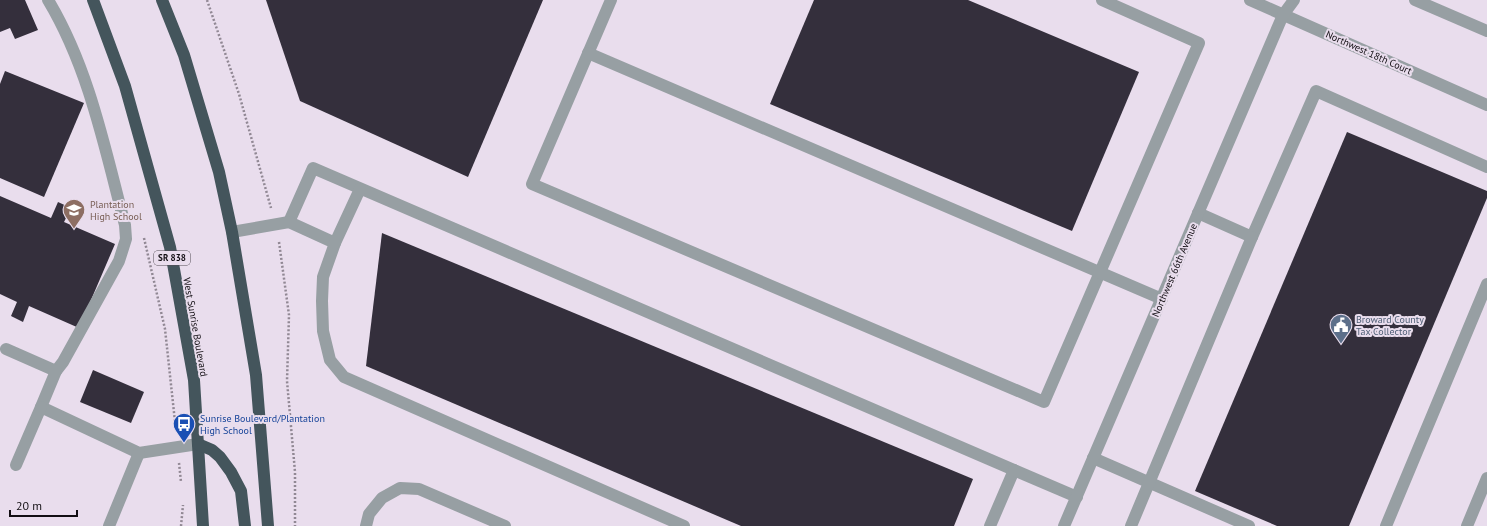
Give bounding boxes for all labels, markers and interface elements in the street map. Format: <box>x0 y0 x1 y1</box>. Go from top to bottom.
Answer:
street label: Northwest 18th Court <box>1324 28 1414 78</box>
school or university icon: Plantation High School <box>61 197 87 230</box>
place label: Plantation High School <box>90 198 142 223</box>
street label: Northwest 66th Avenue <box>1149 221 1200 319</box>
road number: SR 838 <box>154 251 190 265</box>
street label: West Sunrise Boulevard <box>180 277 211 378</box>
public building icon: Broward County Tax Collector <box>1328 312 1354 345</box>
place label: Broward County Tax Collector <box>1356 313 1424 338</box>
bus stop icon: Sunrise Boulevard/Plantation High School <box>171 411 197 444</box>
place label: Sunrise Boulevard/Plantation High School <box>200 412 325 437</box>
scale bar <box>10 492 77 518</box>
text: 20 m <box>16 498 42 513</box>

